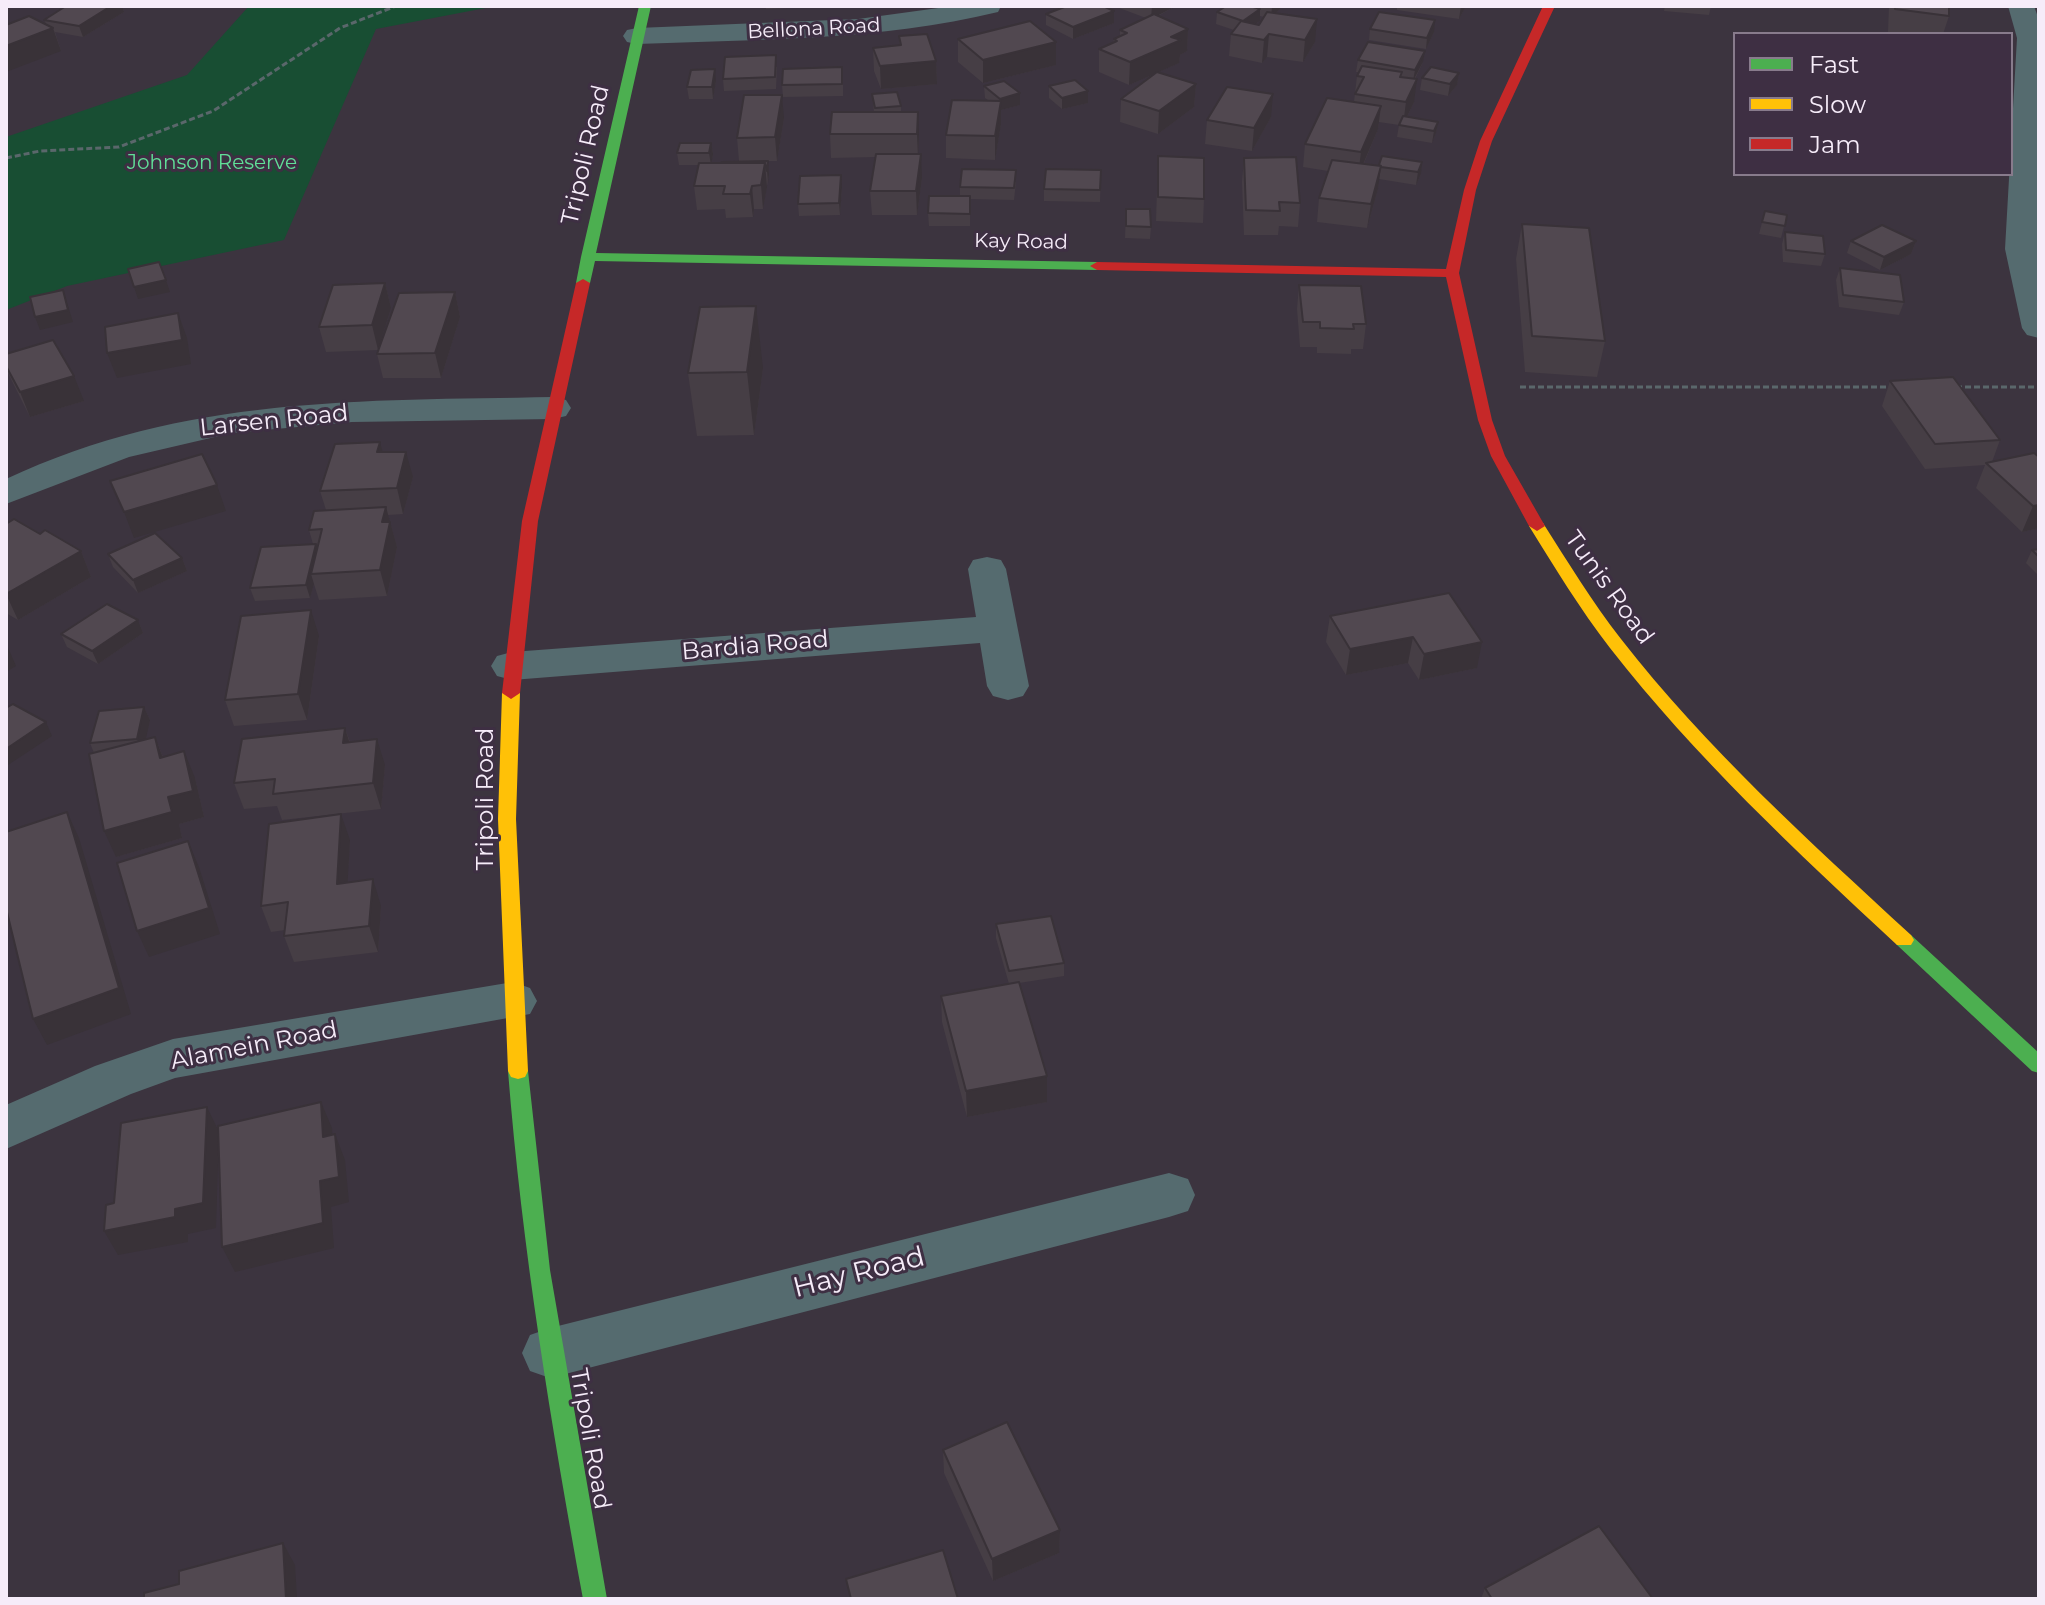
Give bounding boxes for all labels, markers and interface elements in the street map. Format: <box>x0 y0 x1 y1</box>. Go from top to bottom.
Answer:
street label: Bellona Road <box>747 14 881 44</box>
legend <box>1733 32 2013 176</box>
text: Fast <box>1809 50 1859 79</box>
street label: Tripoli Road <box>556 82 616 228</box>
text: Slow <box>1809 90 1866 119</box>
text: Jam <box>1809 130 1861 159</box>
park label: Johnson Reserve <box>127 151 297 175</box>
street label: Kay Road <box>974 229 1068 255</box>
street label: Larsen Road <box>198 399 350 443</box>
street label: Tunis Road <box>1558 526 1660 650</box>
street label: Bardia Road <box>680 625 830 667</box>
street label: Tripoli Road <box>472 728 500 870</box>
street label: Alamein Road <box>168 1016 340 1076</box>
street label: Hay Road <box>790 1240 928 1306</box>
street label: Tripoli Road <box>563 1366 617 1512</box>

